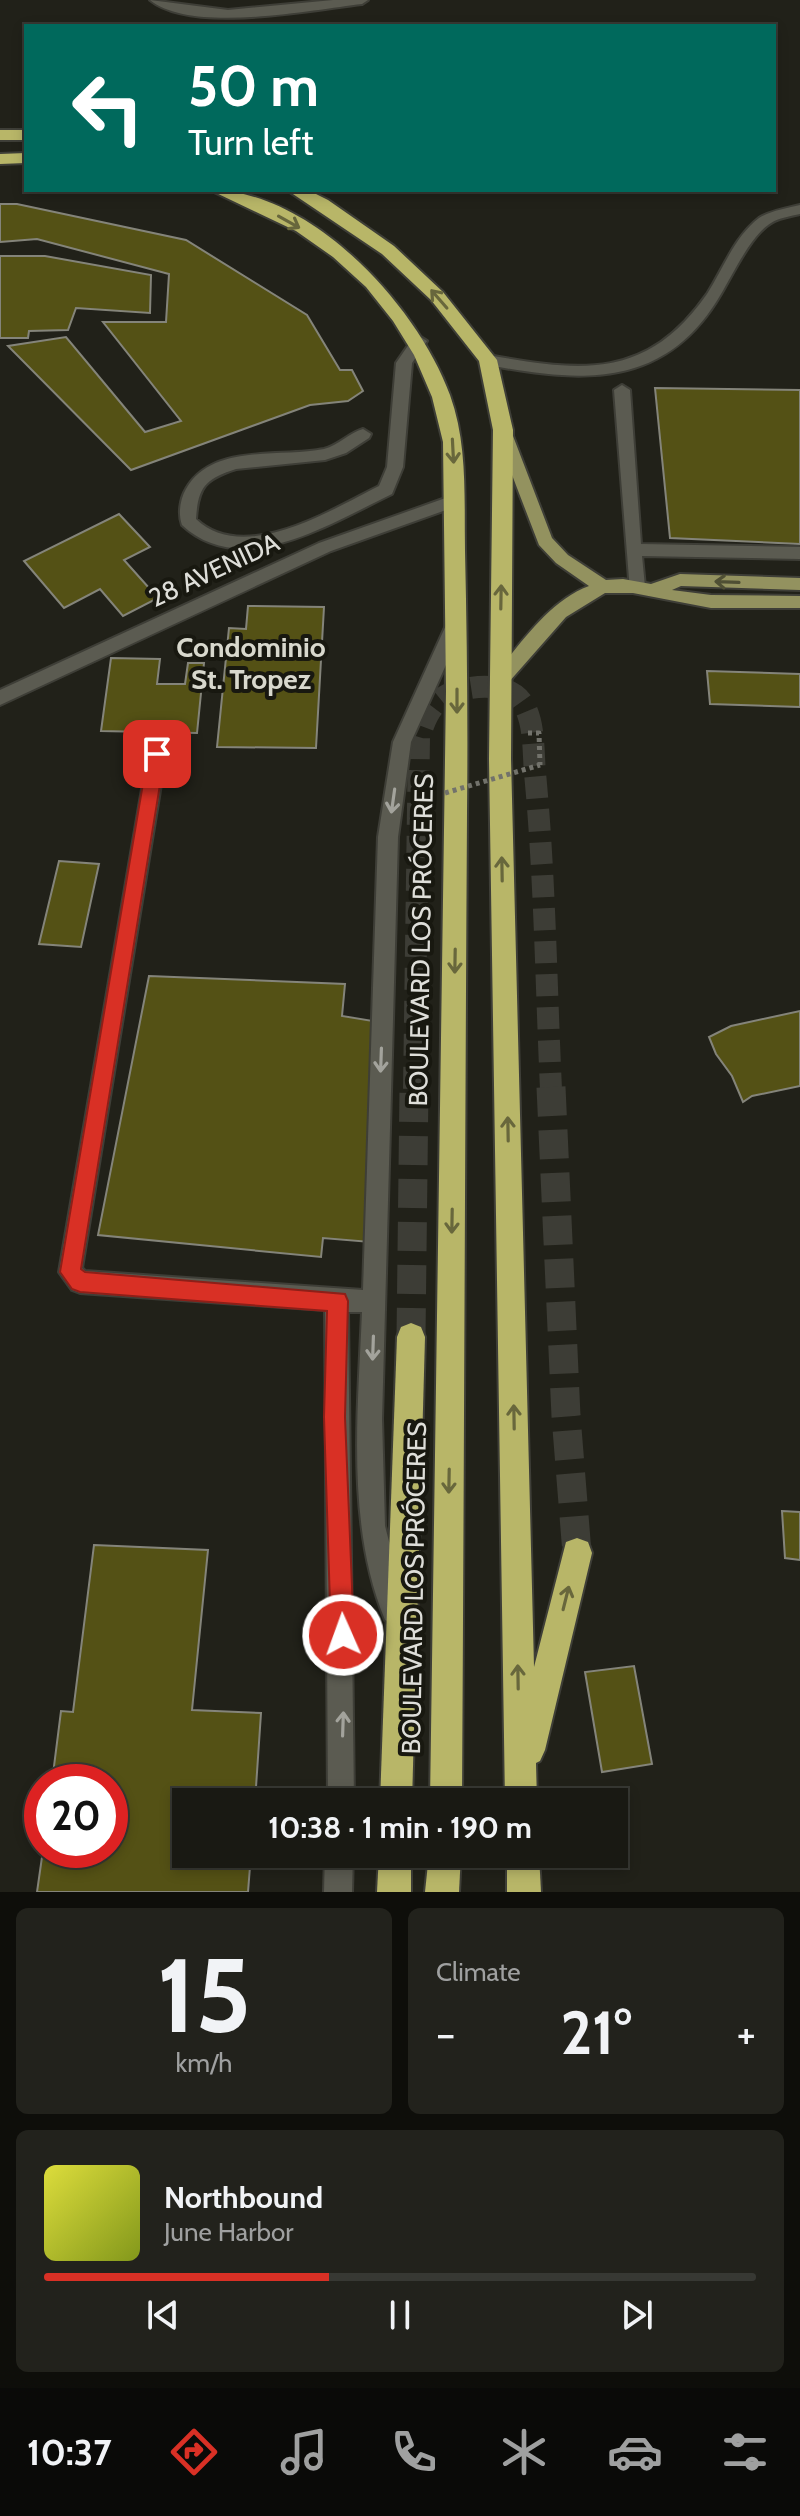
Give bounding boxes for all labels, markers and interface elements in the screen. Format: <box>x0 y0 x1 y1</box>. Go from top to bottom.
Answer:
text: 50 m <box>188 52 319 120</box>
icon: left <box>56 56 160 160</box>
text: Turn left <box>188 120 313 164</box>
one-way arrow <box>277 214 300 230</box>
one-way arrow <box>430 290 448 310</box>
one-way arrow <box>446 437 461 464</box>
street label: 28 AVENIDA <box>144 526 284 614</box>
one-way arrow <box>714 574 741 589</box>
one-way arrow <box>493 584 509 611</box>
district label: Condominio St. Tropez <box>176 630 326 696</box>
one-way arrow <box>449 687 465 714</box>
pin <box>123 720 191 788</box>
icon: arrive <box>135 732 179 776</box>
street label: BOULEVARD LOS PRÓCERES <box>402 773 440 1107</box>
one-way arrow <box>385 787 400 813</box>
one-way arrow <box>495 856 510 883</box>
one-way arrow <box>447 947 462 974</box>
one-way arrow <box>374 1046 389 1073</box>
one-way arrow <box>500 1116 515 1143</box>
one-way arrow <box>444 1207 460 1234</box>
one-way arrow <box>365 1334 380 1361</box>
one-way arrow <box>506 1404 521 1431</box>
street label: BOULEVARD LOS PRÓCERES <box>395 1421 433 1755</box>
one-way arrow <box>441 1467 457 1494</box>
one-way arrow <box>559 1586 574 1612</box>
position arrow <box>301 1593 385 1677</box>
one-way arrow <box>511 1664 526 1691</box>
one-way arrow <box>336 1711 351 1738</box>
speed limit sign: 20 <box>24 1764 128 1868</box>
text: 10:38 · 1 min · 190 m <box>268 1809 532 1846</box>
text: 15 <box>157 1932 251 2058</box>
text: Climate <box>436 1956 521 1988</box>
text: 21° <box>560 1996 632 2069</box>
text: − <box>436 2007 455 2060</box>
text: + <box>737 2007 756 2060</box>
text: km/h <box>176 2047 232 2079</box>
text: Northbound <box>164 2179 323 2216</box>
text: June Harbor <box>164 2216 293 2248</box>
icon: previous <box>141 2293 185 2337</box>
icon: pause <box>378 2293 422 2337</box>
icon: next <box>615 2293 659 2337</box>
icon: directions <box>166 2424 222 2480</box>
icon: music <box>276 2424 332 2480</box>
icon: phone <box>386 2424 442 2480</box>
icon: climate <box>496 2424 552 2480</box>
icon: car <box>607 2424 663 2480</box>
icon: filters <box>717 2424 773 2480</box>
text: 10:37 <box>27 2430 112 2474</box>

